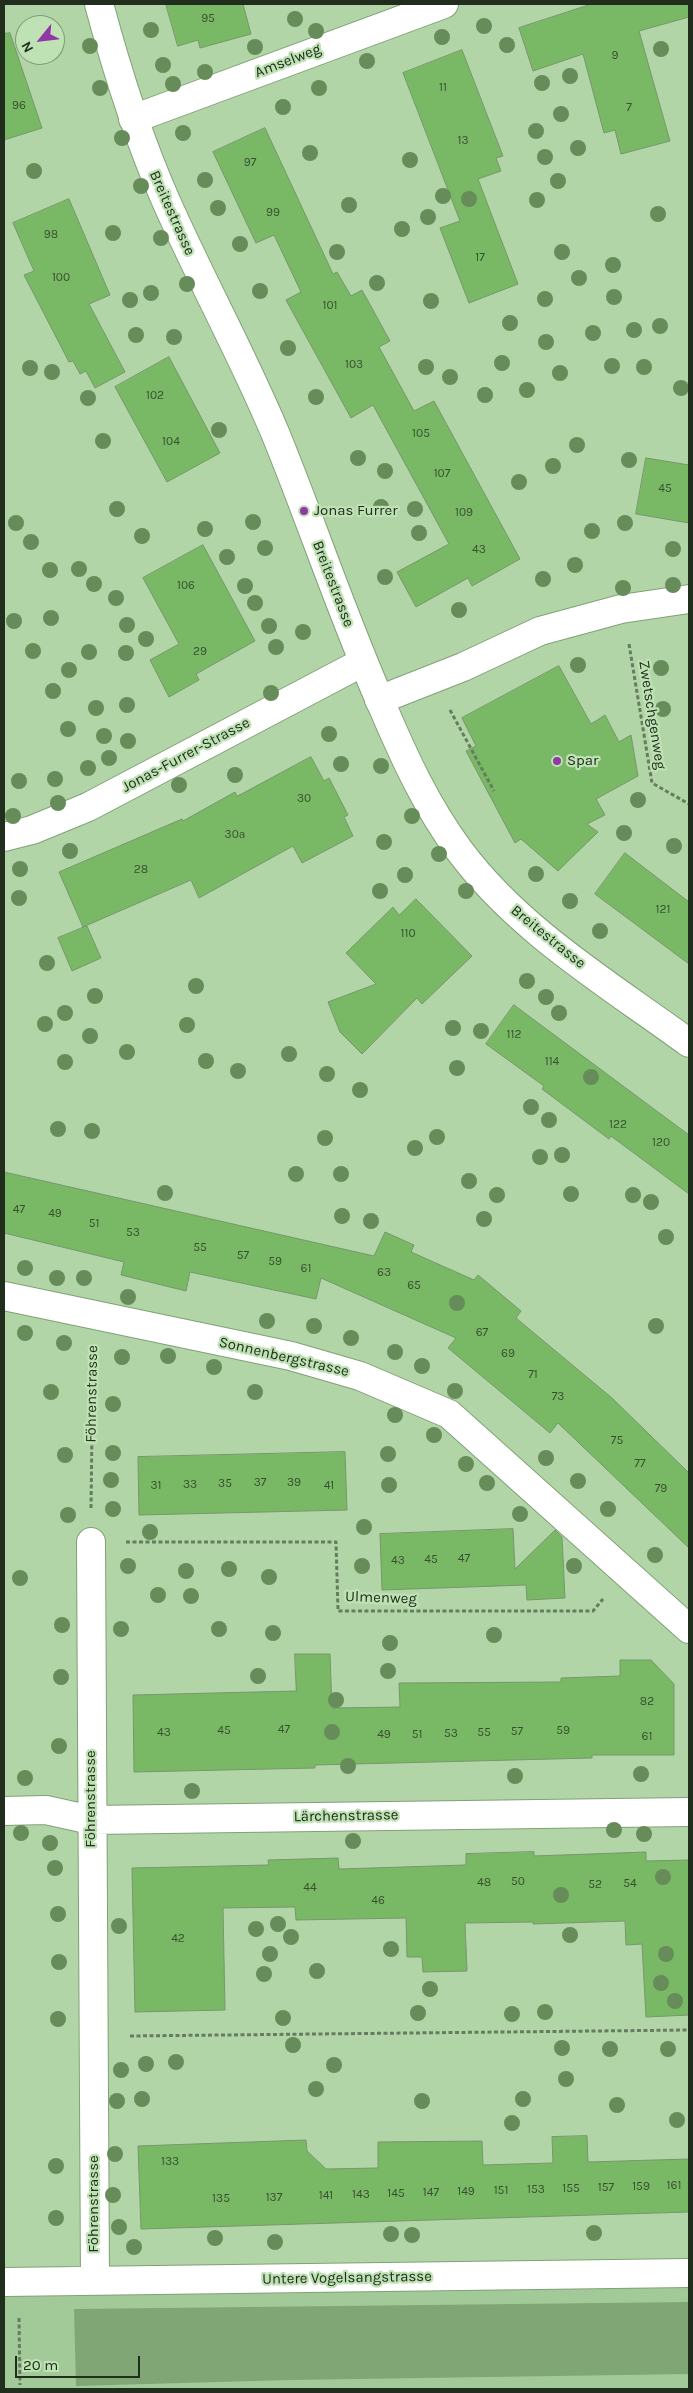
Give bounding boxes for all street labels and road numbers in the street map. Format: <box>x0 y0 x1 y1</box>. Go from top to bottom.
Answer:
street label: Amselweg <box>252 40 324 82</box>
street label: Breitestrasse <box>145 168 199 258</box>
street label: Breitestrasse <box>308 538 358 630</box>
street label: Zwetschgenweg <box>635 659 669 771</box>
street label: Jonas-Furrer-Strasse <box>119 714 253 796</box>
street label: Breitestrasse <box>507 901 589 973</box>
street label: Sonnenbergstrasse <box>217 1333 351 1381</box>
street label: Föhrenstrasse <box>82 1345 102 1443</box>
street label: Ulmenweg <box>345 1588 417 1608</box>
street label: Föhrenstrasse <box>82 1750 100 1848</box>
street label: Lärchenstrasse <box>293 1806 399 1826</box>
street label: Föhrenstrasse <box>85 2155 103 2253</box>
street label: Untere Vogelsangstrasse <box>262 2268 432 2288</box>

